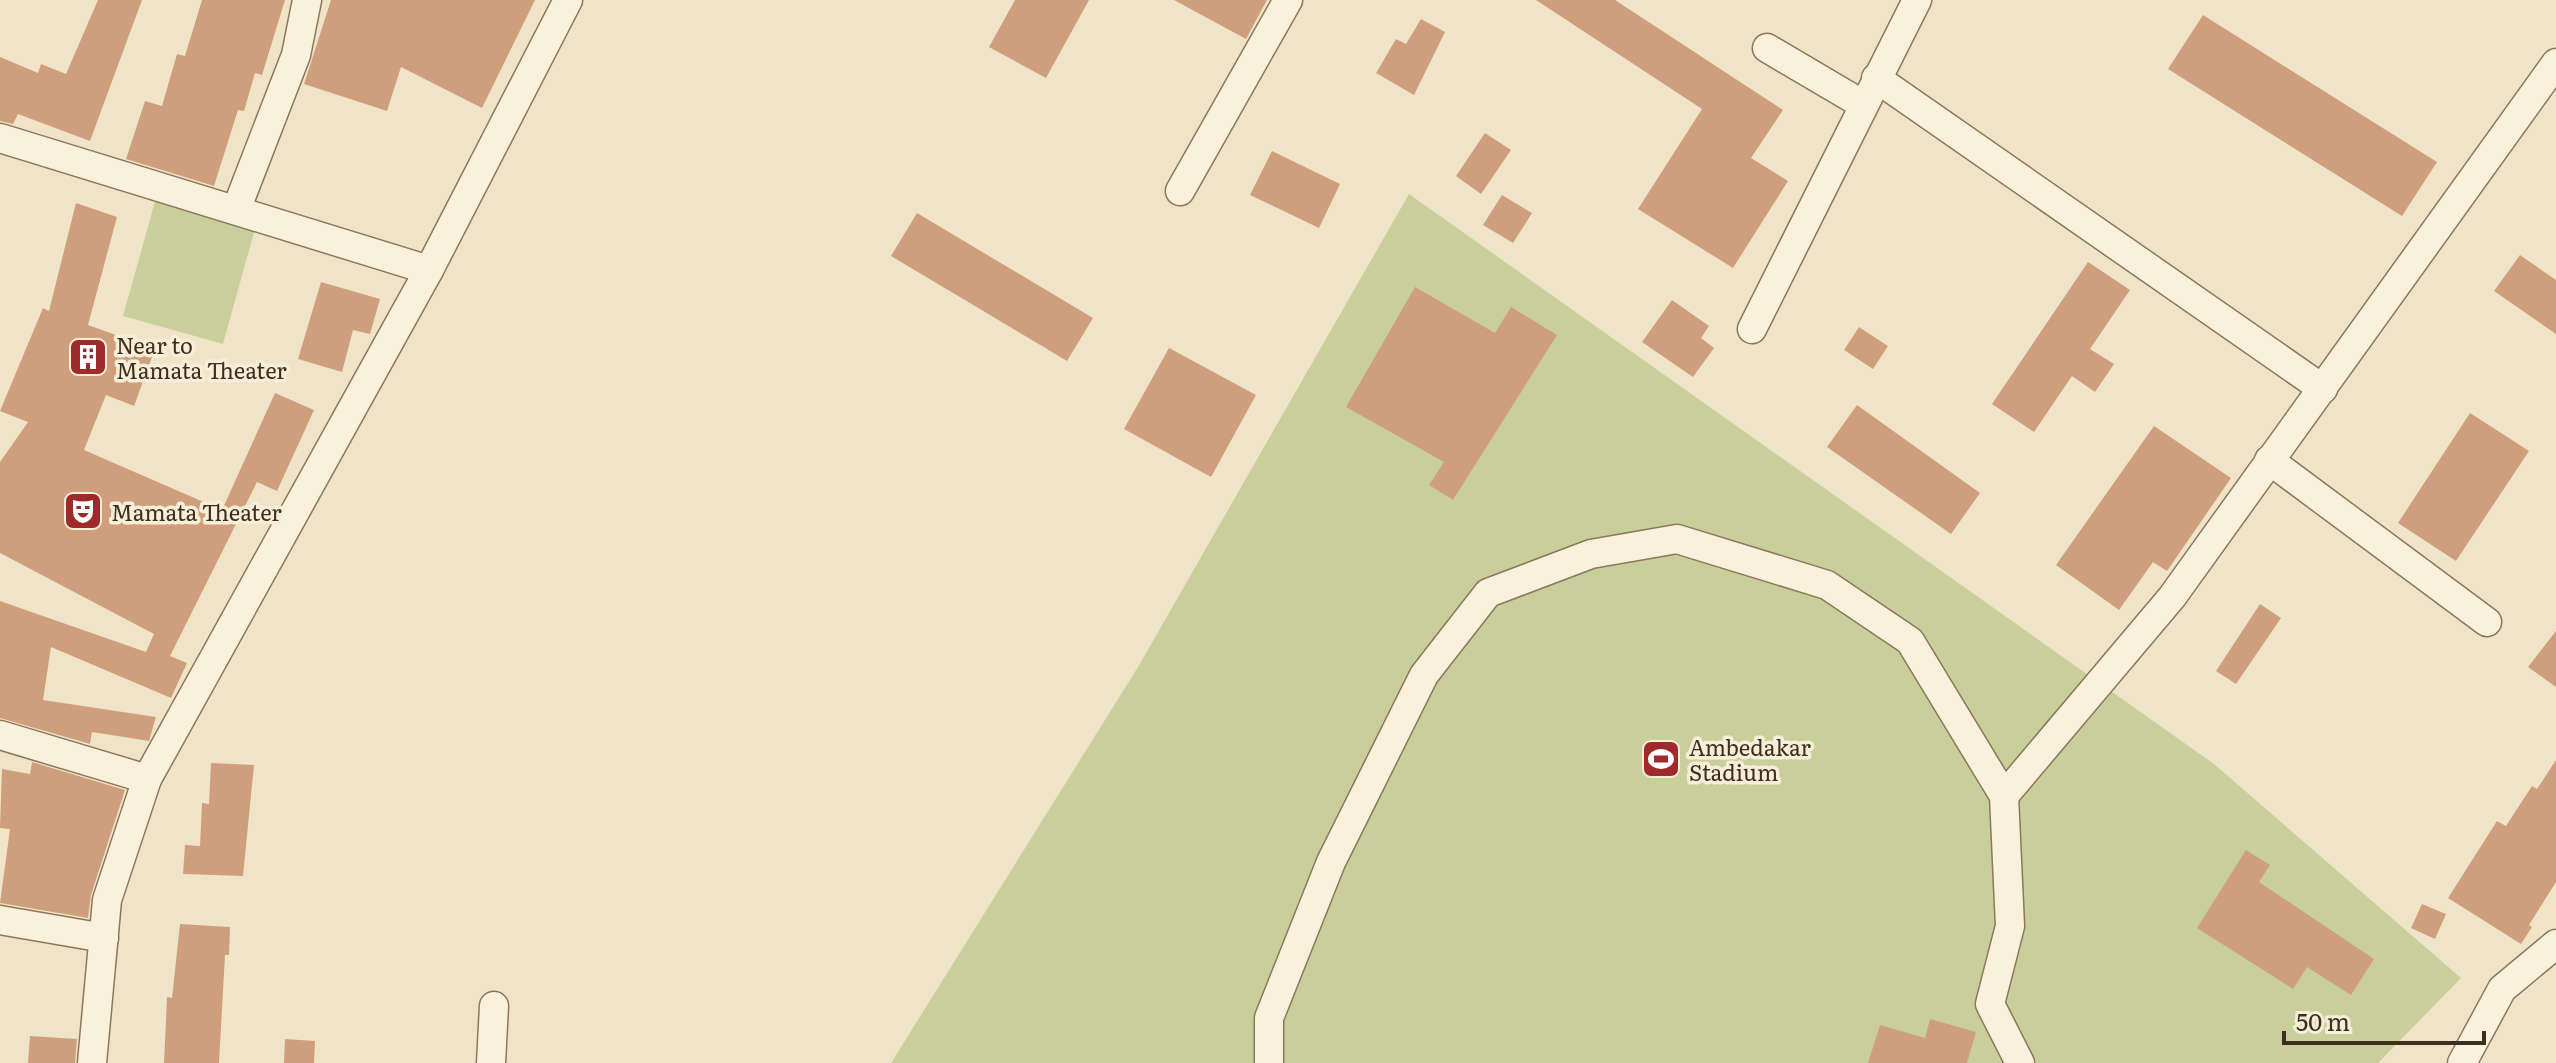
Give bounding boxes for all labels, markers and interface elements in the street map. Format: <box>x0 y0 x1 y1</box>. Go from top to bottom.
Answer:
place label: Near to Mamata Theater <box>116 328 287 386</box>
building icon: Near to Mamata Theater <box>67 336 109 378</box>
theatre icon: Mamata Theater <box>62 490 104 532</box>
place label: Mamata Theater <box>111 495 282 528</box>
place label: Ambedakar Stadium <box>1689 730 1812 788</box>
sports icon: Ambedakar Stadium <box>1640 738 1682 780</box>
scale bar <box>2284 995 2484 1045</box>
text: 50 m <box>2296 1003 2350 1038</box>

